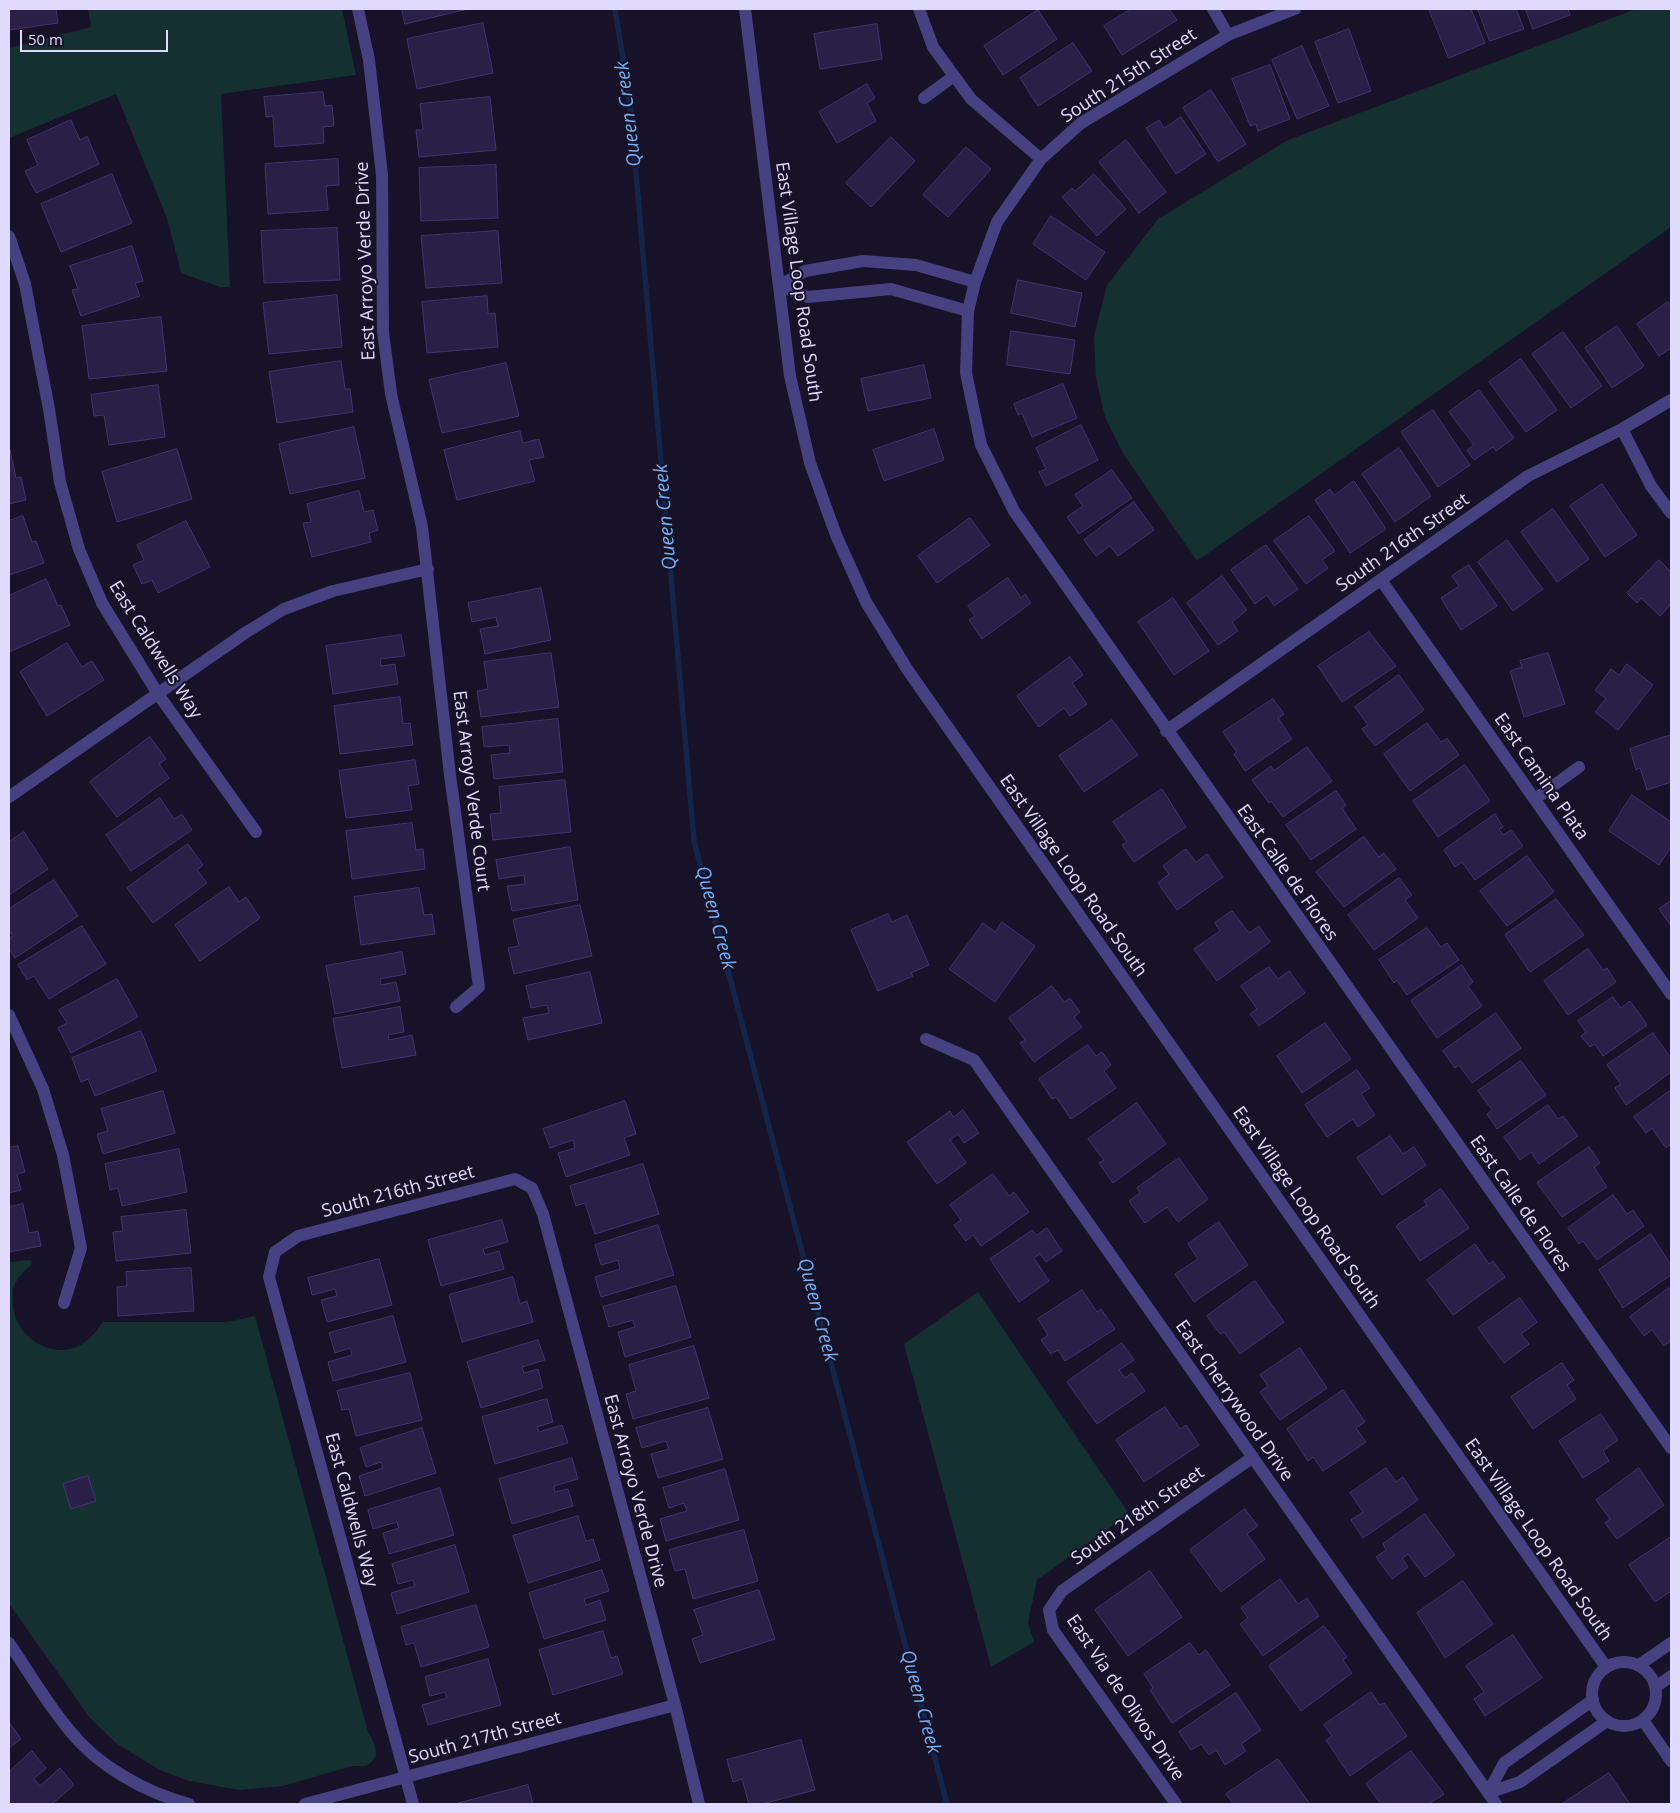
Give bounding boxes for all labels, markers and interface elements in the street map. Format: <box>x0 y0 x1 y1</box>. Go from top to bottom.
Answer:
scale bar <box>22 20 170 52</box>
street label: South 215th Street <box>1057 24 1201 128</box>
text: 50 m <box>28 29 63 49</box>
water label: Queen Creek <box>611 60 647 168</box>
street label: East Arroyo Verde Drive <box>352 161 380 361</box>
street label: East Village Loop Road South <box>770 161 826 403</box>
water label: Queen Creek <box>650 463 682 571</box>
street label: South 216th Street <box>1332 489 1474 597</box>
street label: East Caldwells Way <box>104 577 206 723</box>
street label: East Arroyo Verde Court <box>448 689 494 893</box>
street label: East Camina Plata <box>1489 709 1593 845</box>
street label: East Village Loop Road South <box>995 771 1151 981</box>
street label: East Calle de Flores <box>1232 801 1342 945</box>
water label: Queen Creek <box>690 864 740 972</box>
street label: East Village Loop Road South <box>1228 1103 1384 1313</box>
street label: East Calle de Flores <box>1465 1132 1575 1276</box>
street label: South 216th Street <box>319 1161 477 1223</box>
water label: Queen Creek <box>792 1256 842 1364</box>
street label: East Cherrywood Drive <box>1170 1316 1298 1486</box>
street label: East Arroyo Verde Drive <box>599 1392 671 1590</box>
street label: East Caldwells Way <box>320 1431 382 1589</box>
street label: East Village Loop Road South <box>1460 1435 1616 1645</box>
street label: South 218th Street <box>1067 1462 1209 1570</box>
street label: East Via de Olivos Drive <box>1061 1611 1189 1785</box>
water label: Queen Creek <box>895 1648 945 1756</box>
street label: South 217th Street <box>406 1707 564 1769</box>

